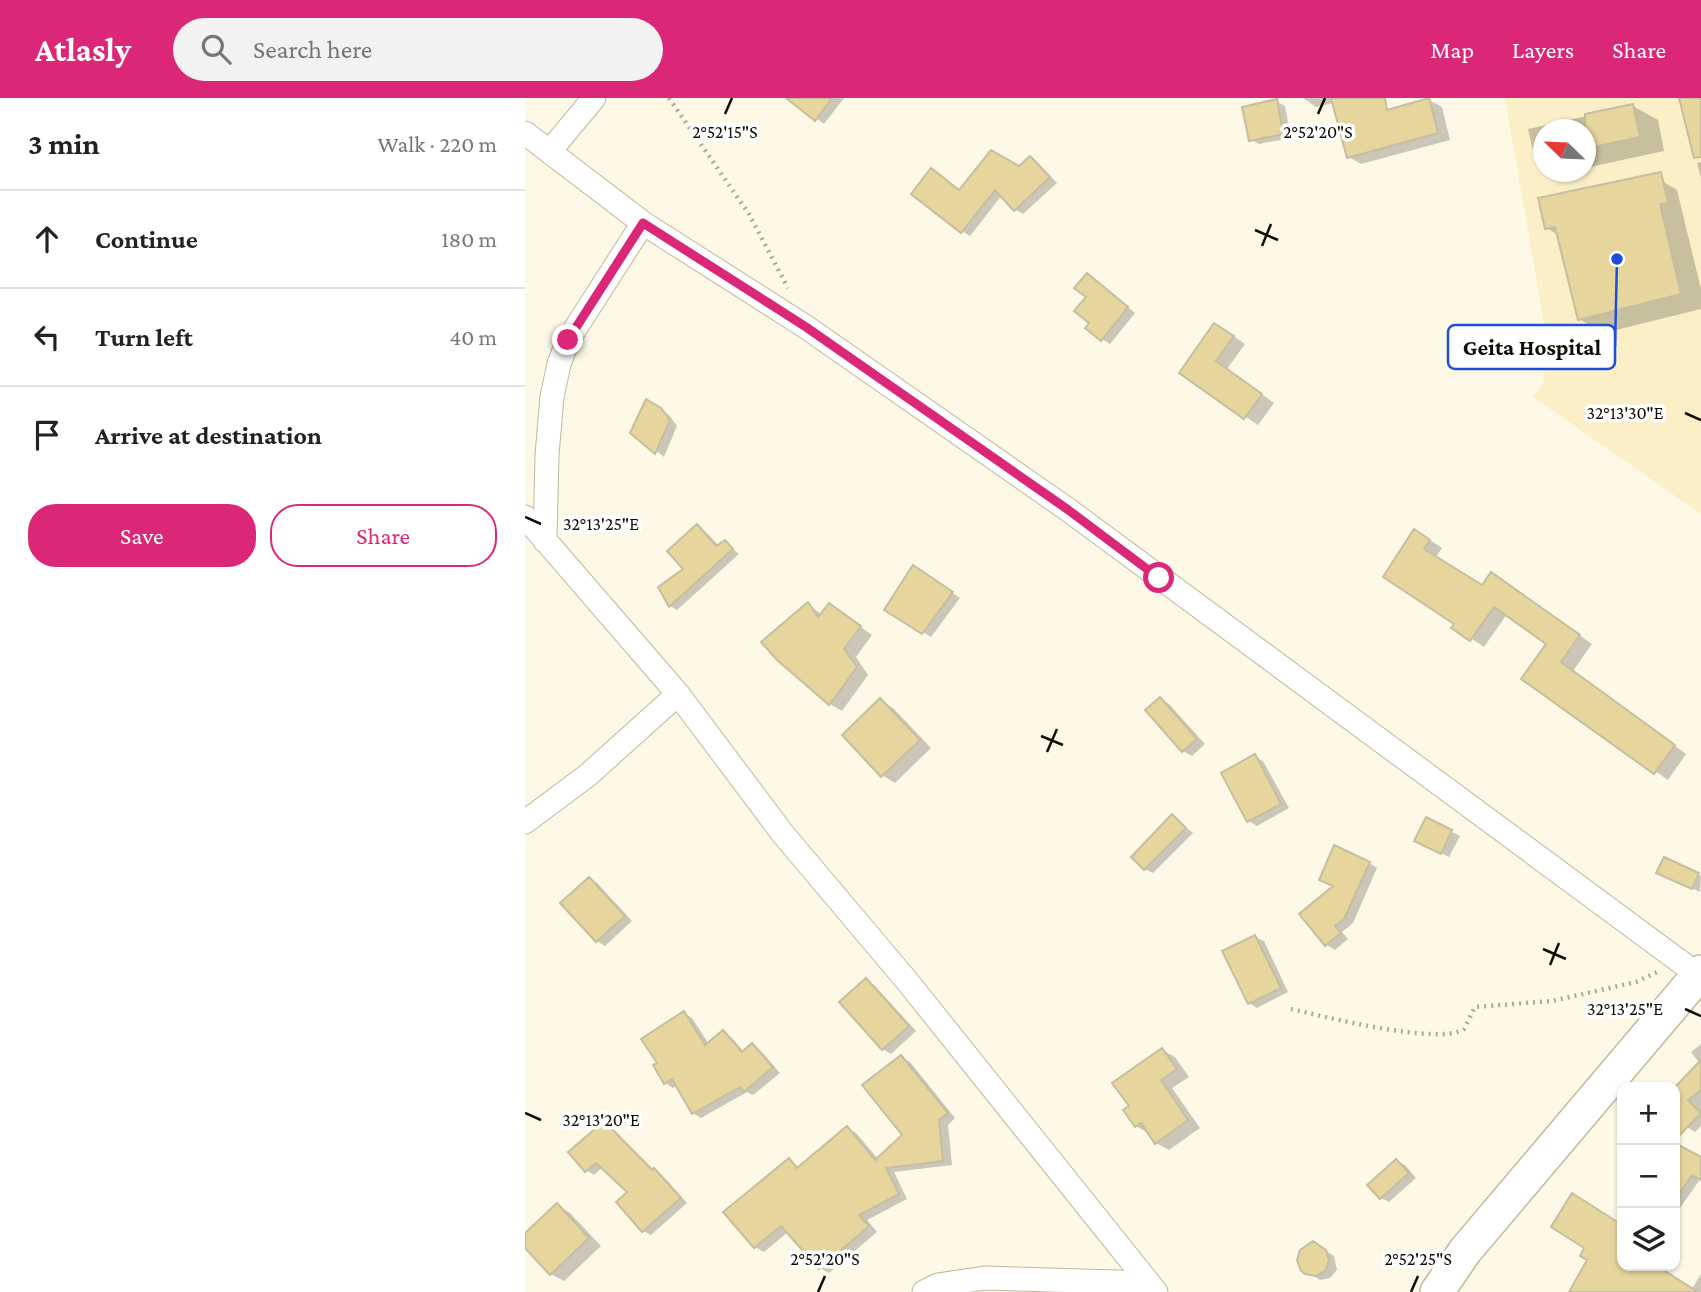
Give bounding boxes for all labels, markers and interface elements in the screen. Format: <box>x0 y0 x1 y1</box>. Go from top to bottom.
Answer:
search box <box>173 18 663 81</box>
icon: search <box>197 30 235 68</box>
text: Atlasly <box>35 31 131 68</box>
text: Search here <box>253 35 372 64</box>
text: Map <box>1430 36 1474 63</box>
text: Layers <box>1512 36 1574 63</box>
text: Share <box>1612 36 1666 63</box>
north arrow <box>1533 119 1596 182</box>
text: 2°52'15"S <box>692 122 758 142</box>
text: 2°52'20"S <box>1283 122 1353 142</box>
text: 3 min <box>28 127 100 160</box>
text: Walk · 220 m <box>377 131 497 157</box>
icon: ahead <box>28 220 66 258</box>
text: Continue <box>95 225 198 254</box>
text: 180 m <box>441 226 497 252</box>
icon: left <box>28 318 66 356</box>
text: Turn left <box>95 323 193 352</box>
text: 40 m <box>449 324 497 350</box>
route end <box>552 324 583 355</box>
callout: Geita Hospital <box>1448 325 1615 369</box>
text: Geita Hospital <box>1463 334 1602 360</box>
text: 32°13'30"E <box>1587 403 1664 423</box>
icon: arrive <box>28 416 66 454</box>
text: Arrive at destination <box>95 421 322 450</box>
button: Save <box>28 504 256 567</box>
button: Share <box>270 504 497 567</box>
text: 32°13'25"E <box>563 514 639 534</box>
route start <box>1143 562 1174 593</box>
text: 32°13'25"E <box>1587 999 1663 1019</box>
map controls <box>1617 1082 1680 1271</box>
button: + <box>1617 1082 1680 1145</box>
text: 32°13'20"E <box>562 1110 640 1130</box>
button: − <box>1617 1145 1680 1208</box>
button: layers <box>1617 1208 1680 1271</box>
text: 2°52'20"S <box>790 1249 860 1269</box>
text: 2°52'25"S <box>1384 1249 1452 1269</box>

